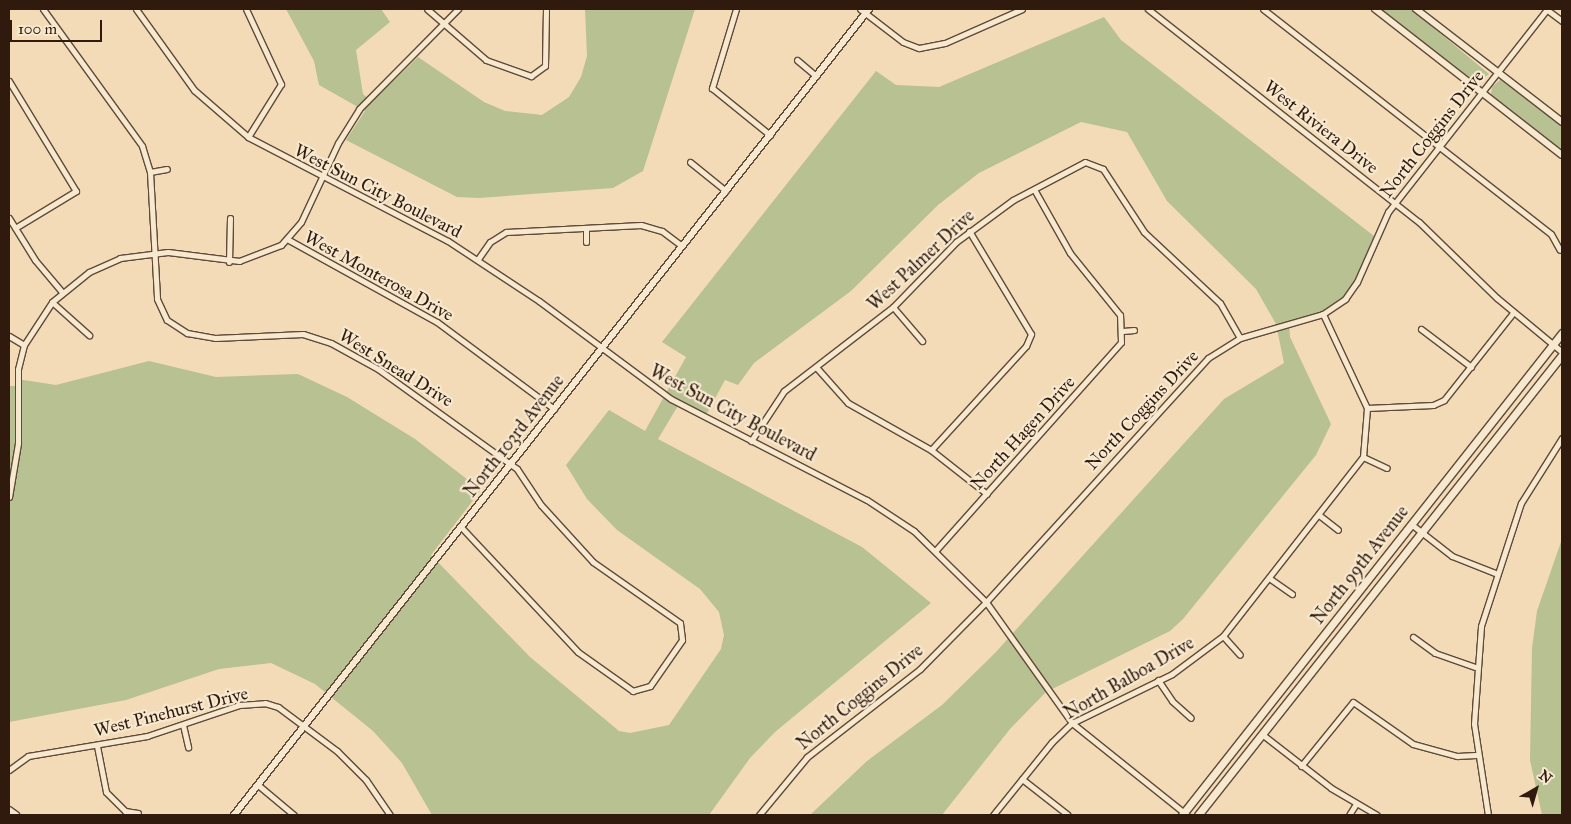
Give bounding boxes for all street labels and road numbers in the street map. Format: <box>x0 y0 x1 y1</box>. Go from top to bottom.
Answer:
street label: North Coggins Drive <box>1375 66 1489 202</box>
street label: West Riviera Drive <box>1260 76 1382 178</box>
street label: West Sun City Boulevard <box>291 139 465 243</box>
street label: West Palmer Drive <box>863 205 979 315</box>
street label: West Monterosa Drive <box>301 226 457 326</box>
street label: West Snead Drive <box>335 324 457 412</box>
street label: North Coggins Drive <box>1081 346 1203 474</box>
street label: West Sun City Boulevard <box>646 360 820 466</box>
street label: North 103rd Avenue <box>459 370 569 502</box>
street label: North Hagen Drive <box>966 372 1080 494</box>
street label: North 99th Avenue <box>1307 501 1413 629</box>
street label: North Balboa Drive <box>1060 632 1198 724</box>
street label: North Coggins Drive <box>793 639 927 755</box>
street label: West Pinehurst Drive <box>92 682 250 742</box>

